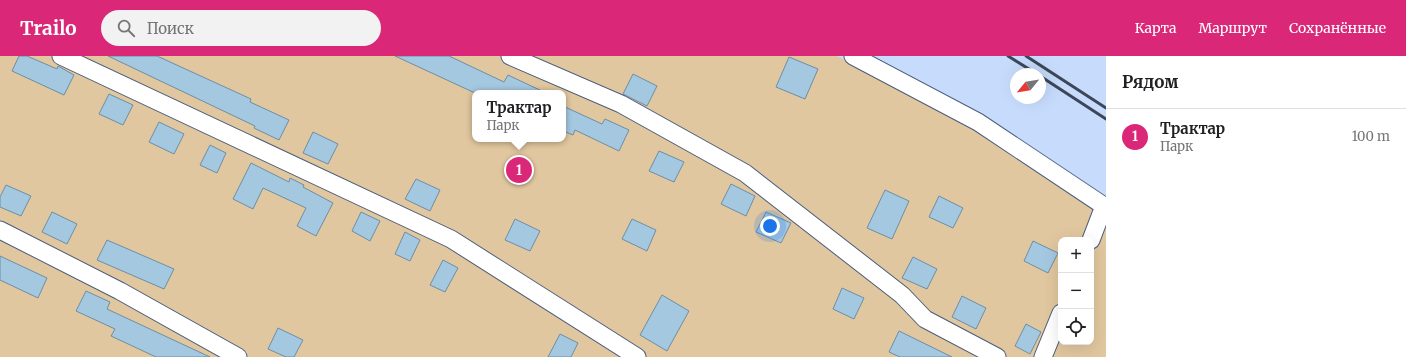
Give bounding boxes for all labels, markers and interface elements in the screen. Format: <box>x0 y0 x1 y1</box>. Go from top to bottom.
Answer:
search box <box>101 10 381 46</box>
text: Trailo <box>20 16 77 40</box>
icon: search <box>115 17 137 39</box>
text: Поиск <box>147 19 194 38</box>
text: Карта <box>1135 19 1176 37</box>
text: Маршрут <box>1198 19 1267 37</box>
text: Сохранённые <box>1289 19 1386 37</box>
north arrow <box>1010 68 1046 104</box>
text: Рядом <box>1122 71 1178 93</box>
popup <box>472 90 566 142</box>
text: Трактар <box>486 98 552 117</box>
text: Парк <box>486 117 520 134</box>
text: Трактар <box>1160 119 1225 138</box>
text: 1 <box>1132 128 1138 145</box>
text: 100 m <box>1352 128 1390 145</box>
text: Парк <box>1160 138 1193 155</box>
pin: 1 <box>506 155 532 185</box>
your location <box>760 216 780 236</box>
map controls <box>1058 237 1094 345</box>
button: + <box>1058 237 1094 273</box>
button: − <box>1058 273 1094 309</box>
button: locate <box>1058 309 1094 345</box>

